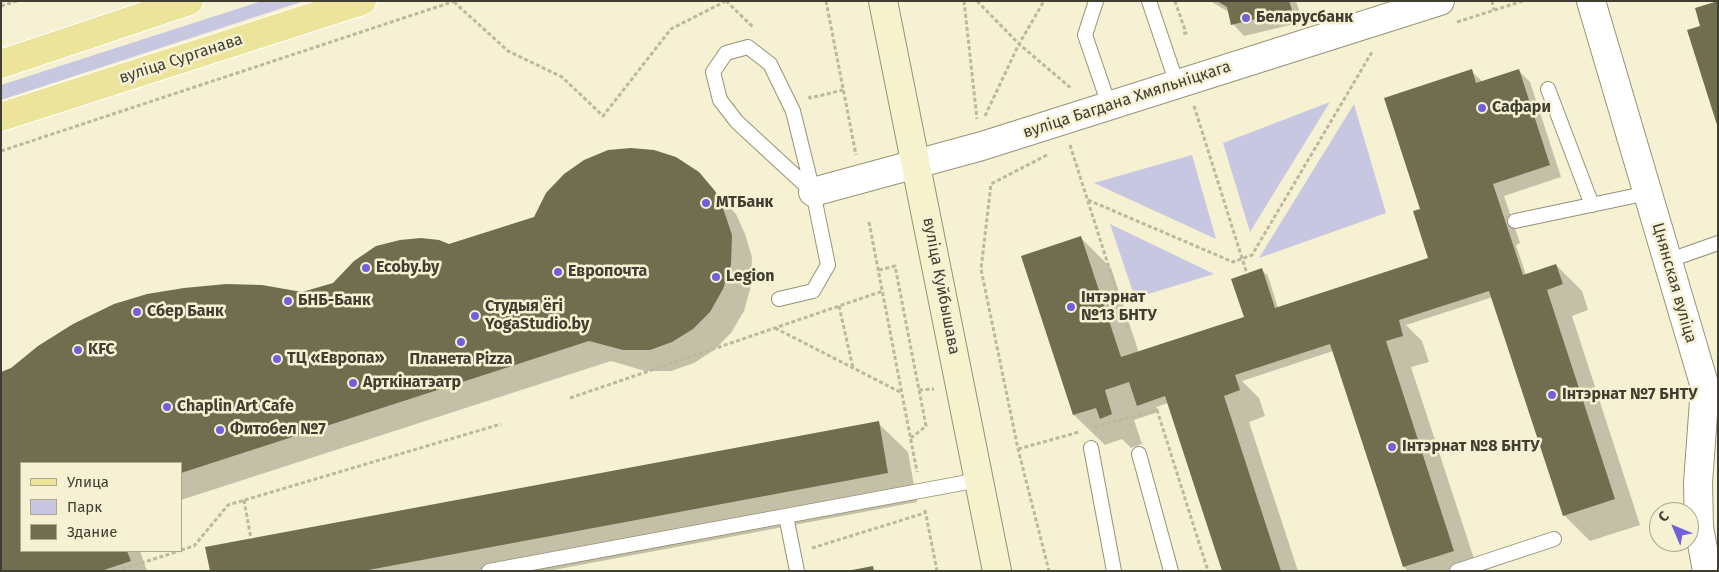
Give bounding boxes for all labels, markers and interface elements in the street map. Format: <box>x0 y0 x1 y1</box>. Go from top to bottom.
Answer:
place label: Беларусбанк <box>1256 8 1353 28</box>
marker: Беларусбанк <box>1240 12 1252 24</box>
street label: вуліца Сурганава <box>117 30 245 88</box>
street label: вуліца Багдана Хмяльніцкага <box>1021 57 1233 143</box>
place label: Сафари <box>1492 98 1551 118</box>
marker: Сафари <box>1476 102 1488 114</box>
place label: МТБанк <box>716 193 773 213</box>
marker: МТБанк <box>700 197 712 209</box>
street label: вуліца Куйбышава <box>918 216 964 356</box>
street label: Цнянская вуліца <box>1648 221 1700 345</box>
place label: Ecoby.by <box>376 258 439 278</box>
marker: Ecoby.by <box>360 262 372 274</box>
place label: Европочта <box>568 262 647 282</box>
marker: Европочта <box>552 266 564 278</box>
place label: Legion <box>726 267 775 287</box>
marker: Legion <box>710 271 722 283</box>
place label: Інтэрнат №13 БНТУ <box>1081 288 1157 326</box>
place label: БНБ-Банк <box>298 291 371 311</box>
marker: БНБ-Банк <box>282 295 294 307</box>
place label: Студыя ёгі YogaStudio.by <box>485 297 589 335</box>
marker: Інтэрнат №13 БНТУ <box>1065 301 1077 313</box>
place label: Сбер Банк <box>147 302 224 322</box>
marker: Сбер Банк <box>131 306 143 318</box>
marker: Студыя ёгі YogaStudio.by <box>469 310 481 322</box>
marker: Планета Pizza <box>455 336 467 348</box>
place label: KFC <box>88 340 115 360</box>
marker: KFC <box>72 344 84 356</box>
place label: ТЦ «Европа» <box>287 349 385 369</box>
place label: Планета Pizza <box>409 350 513 370</box>
marker: ТЦ «Европа» <box>271 353 283 365</box>
place label: Арткінатэатр <box>363 373 461 393</box>
marker: Арткінатэатр <box>347 377 359 389</box>
place label: Інтэрнат №7 БНТУ <box>1562 385 1697 405</box>
marker: Інтэрнат №7 БНТУ <box>1546 389 1558 401</box>
place label: Chaplin Art Cafe <box>177 397 294 417</box>
marker: Chaplin Art Cafe <box>161 401 173 413</box>
place label: Фитобел №7 <box>230 420 326 440</box>
marker: Фитобел №7 <box>214 424 226 436</box>
place label: Інтэрнат №8 БНТУ <box>1402 437 1539 457</box>
marker: Інтэрнат №8 БНТУ <box>1386 441 1398 453</box>
legend <box>20 462 182 552</box>
text: Улица <box>67 473 109 491</box>
text: Парк <box>67 498 102 516</box>
north arrow <box>1649 502 1699 552</box>
text: С <box>1655 508 1673 526</box>
text: Здание <box>67 523 117 541</box>

